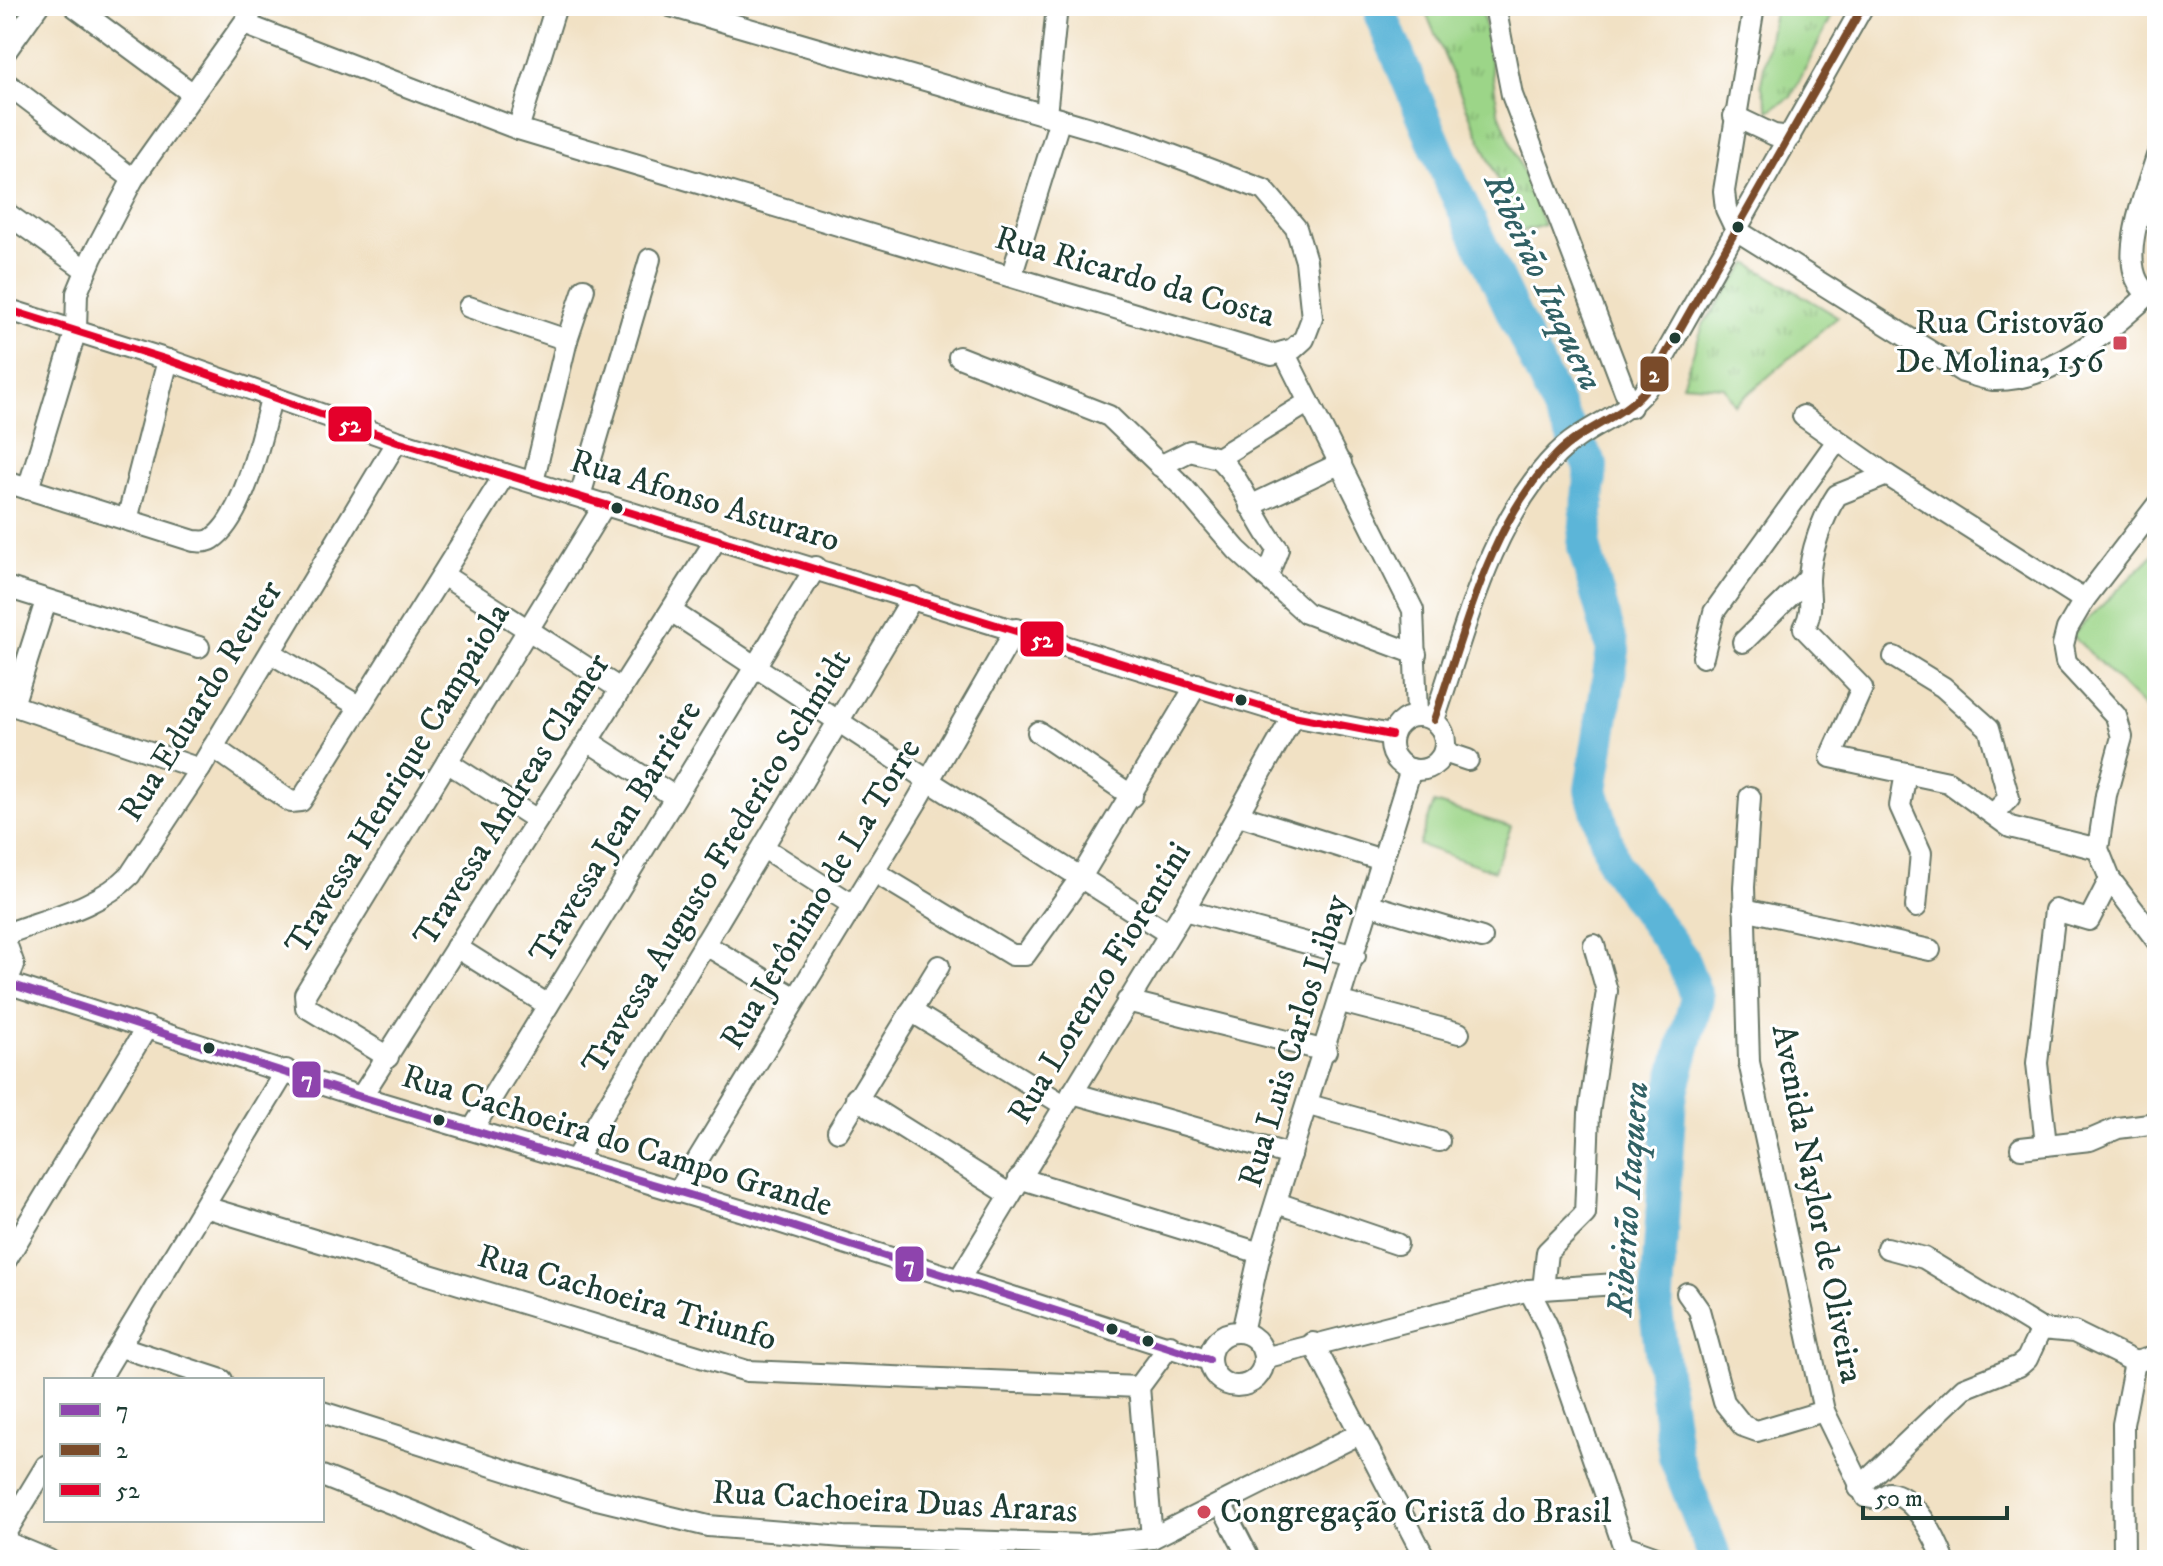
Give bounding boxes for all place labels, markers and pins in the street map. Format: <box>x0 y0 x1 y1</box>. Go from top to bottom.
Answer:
unlabelled marker <box>1730 219 1746 235</box>
place label: Rua Cristovão De Molina, 156 <box>1896 302 2105 383</box>
unlabelled marker <box>1667 330 1683 346</box>
marker: Rua Cristovão De Molina, 156 <box>2111 334 2129 352</box>
unlabelled marker <box>609 500 625 516</box>
unlabelled marker <box>1233 692 1249 708</box>
unlabelled marker <box>201 1040 217 1056</box>
unlabelled marker <box>431 1112 447 1128</box>
unlabelled marker <box>1104 1321 1120 1337</box>
unlabelled marker <box>1140 1333 1156 1349</box>
place label: Congregação Cristã do Brasil <box>1220 1491 1612 1533</box>
marker: Congregação Cristã do Brasil <box>1195 1503 1213 1521</box>

